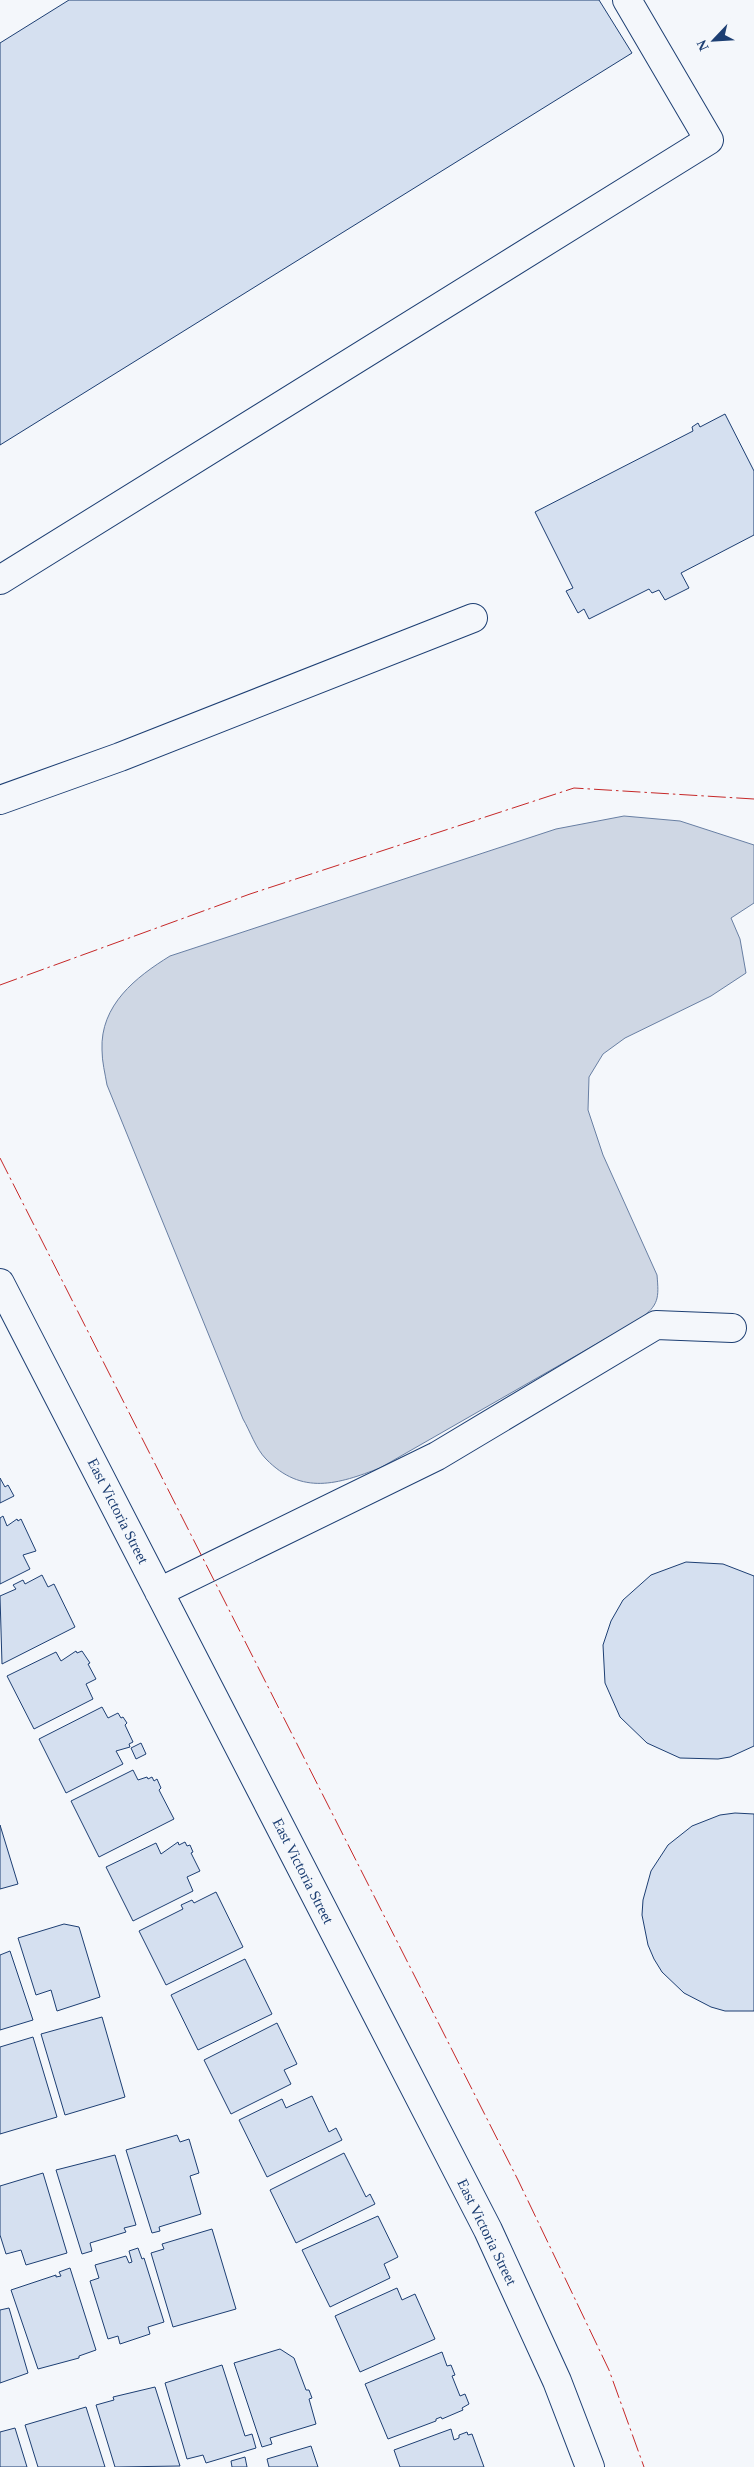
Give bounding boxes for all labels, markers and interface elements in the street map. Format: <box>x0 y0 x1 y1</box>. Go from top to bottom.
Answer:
north arrow <box>689 15 739 65</box>
text: N <box>694 38 712 53</box>
street label: East Victoria Street <box>84 1456 152 1567</box>
street label: East Victoria Street <box>269 1816 337 1927</box>
street label: East Victoria Street <box>454 2176 520 2289</box>

